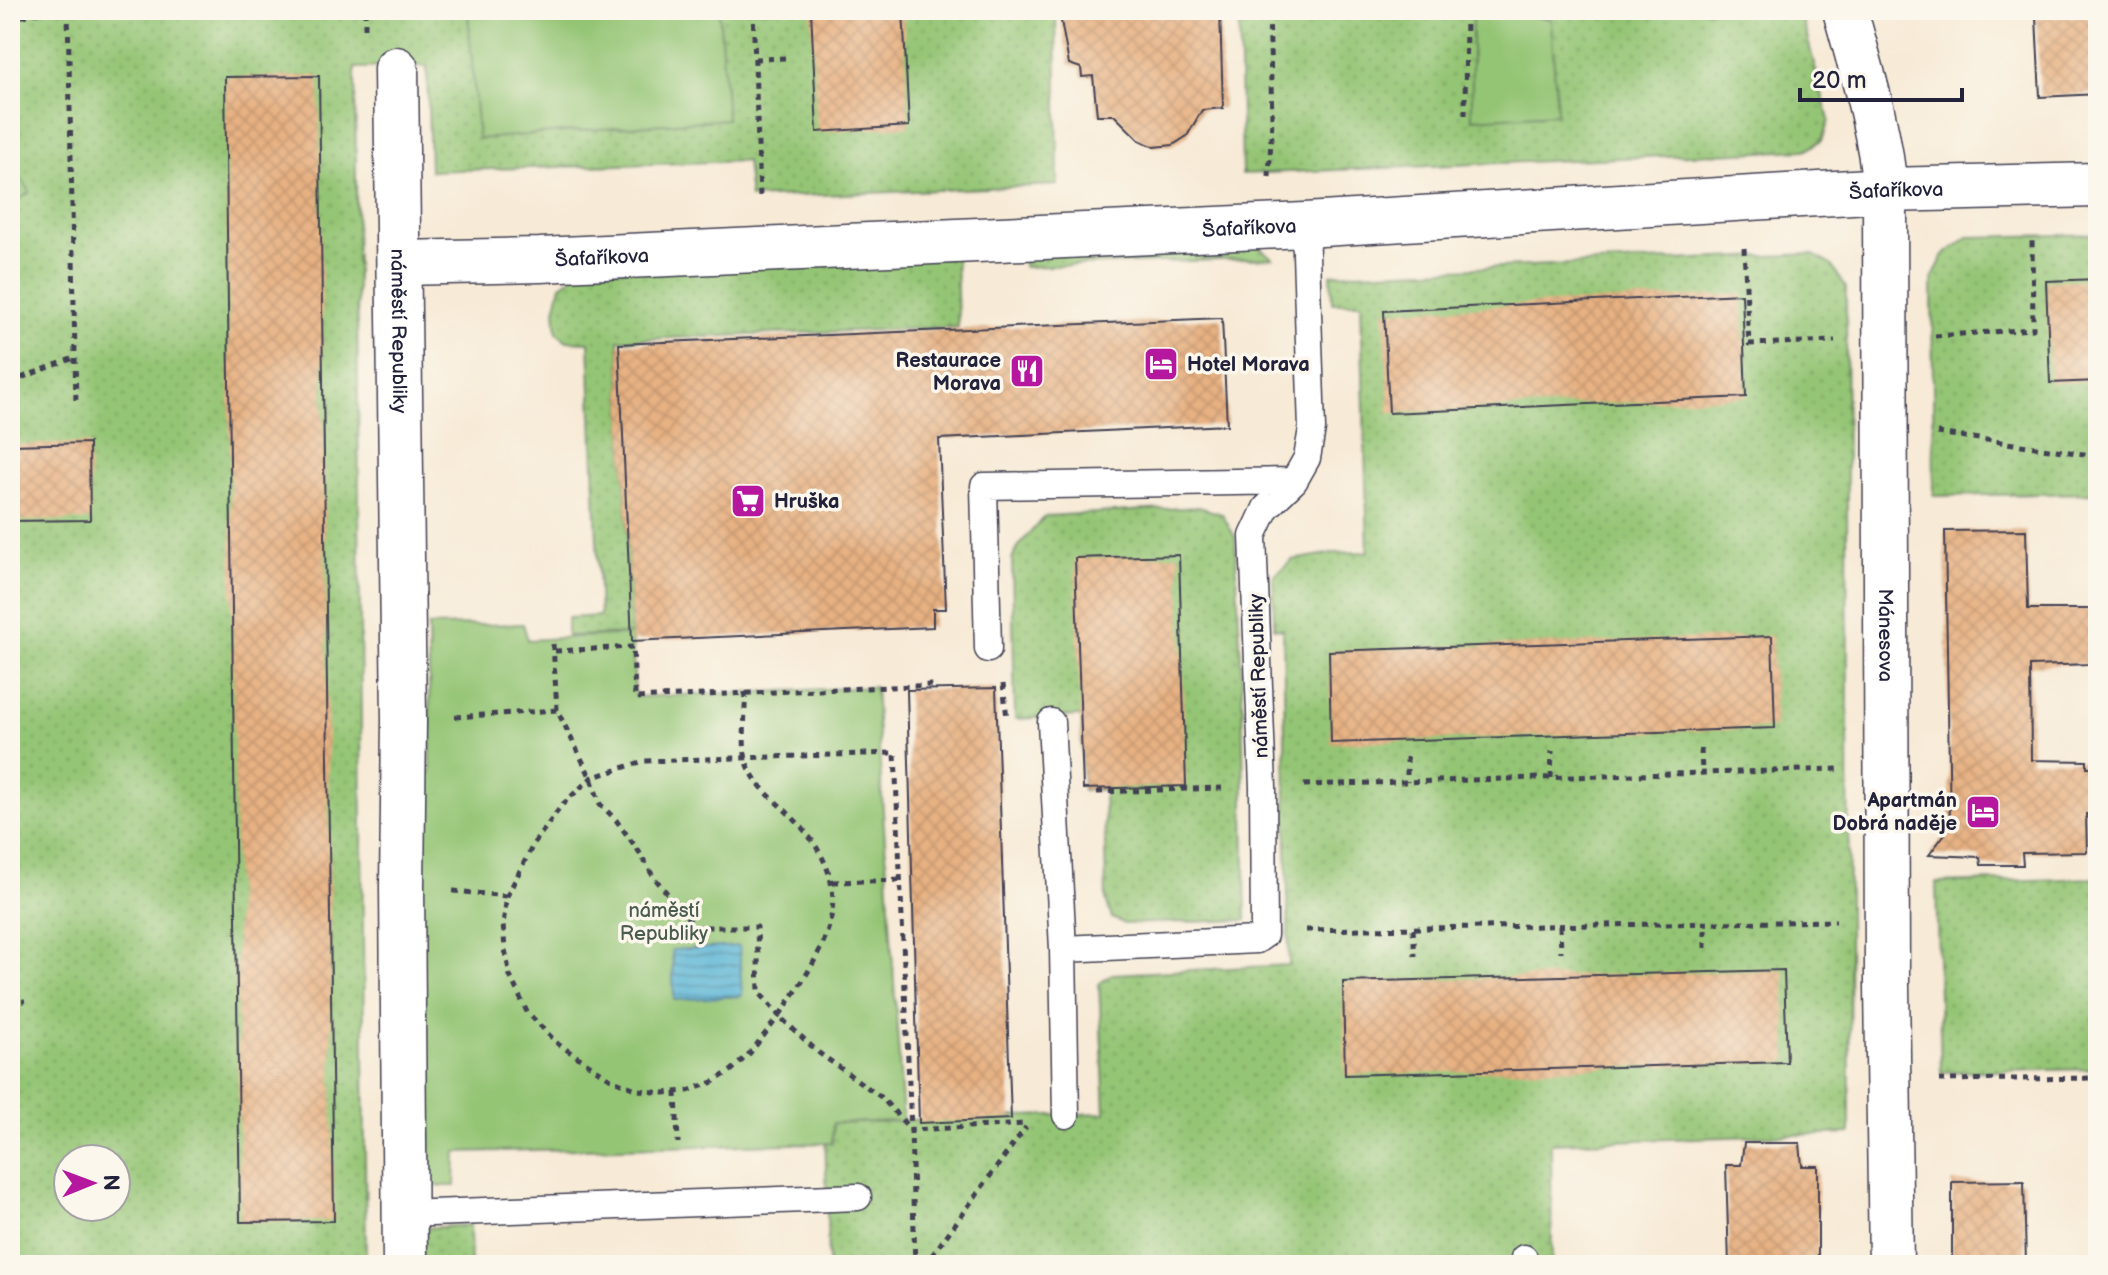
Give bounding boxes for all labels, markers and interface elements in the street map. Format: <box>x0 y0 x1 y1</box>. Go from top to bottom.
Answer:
scale bar <box>1800 52 1962 102</box>
text: 20 m <box>1812 66 1867 95</box>
street label: Šafaříkova <box>1848 178 1944 205</box>
street label: Šafaříkova <box>1201 214 1297 243</box>
street label: Šafaříkova <box>554 244 650 272</box>
street label: náměstí Republiky <box>385 248 411 414</box>
hotel icon: Hotel Morava <box>1142 345 1180 383</box>
place label: Restaurace Morava <box>895 349 1001 396</box>
restaurant icon: Restaurace Morava <box>1008 352 1046 390</box>
place label: Hotel Morava <box>1187 353 1310 377</box>
supermarket icon: Hruška <box>729 482 767 520</box>
place label: Hruška <box>774 490 839 514</box>
street label: Mánesova <box>1873 588 1897 682</box>
street label: náměstí Republiky <box>1244 593 1274 759</box>
place label: Apartmán Dobrá naděje <box>1833 789 1957 836</box>
hotel icon: Apartmán Dobrá naděje <box>1964 793 2002 831</box>
park label: náměstí Republiky <box>620 899 708 946</box>
north arrow <box>52 1143 132 1223</box>
text: N <box>97 1174 124 1191</box>

